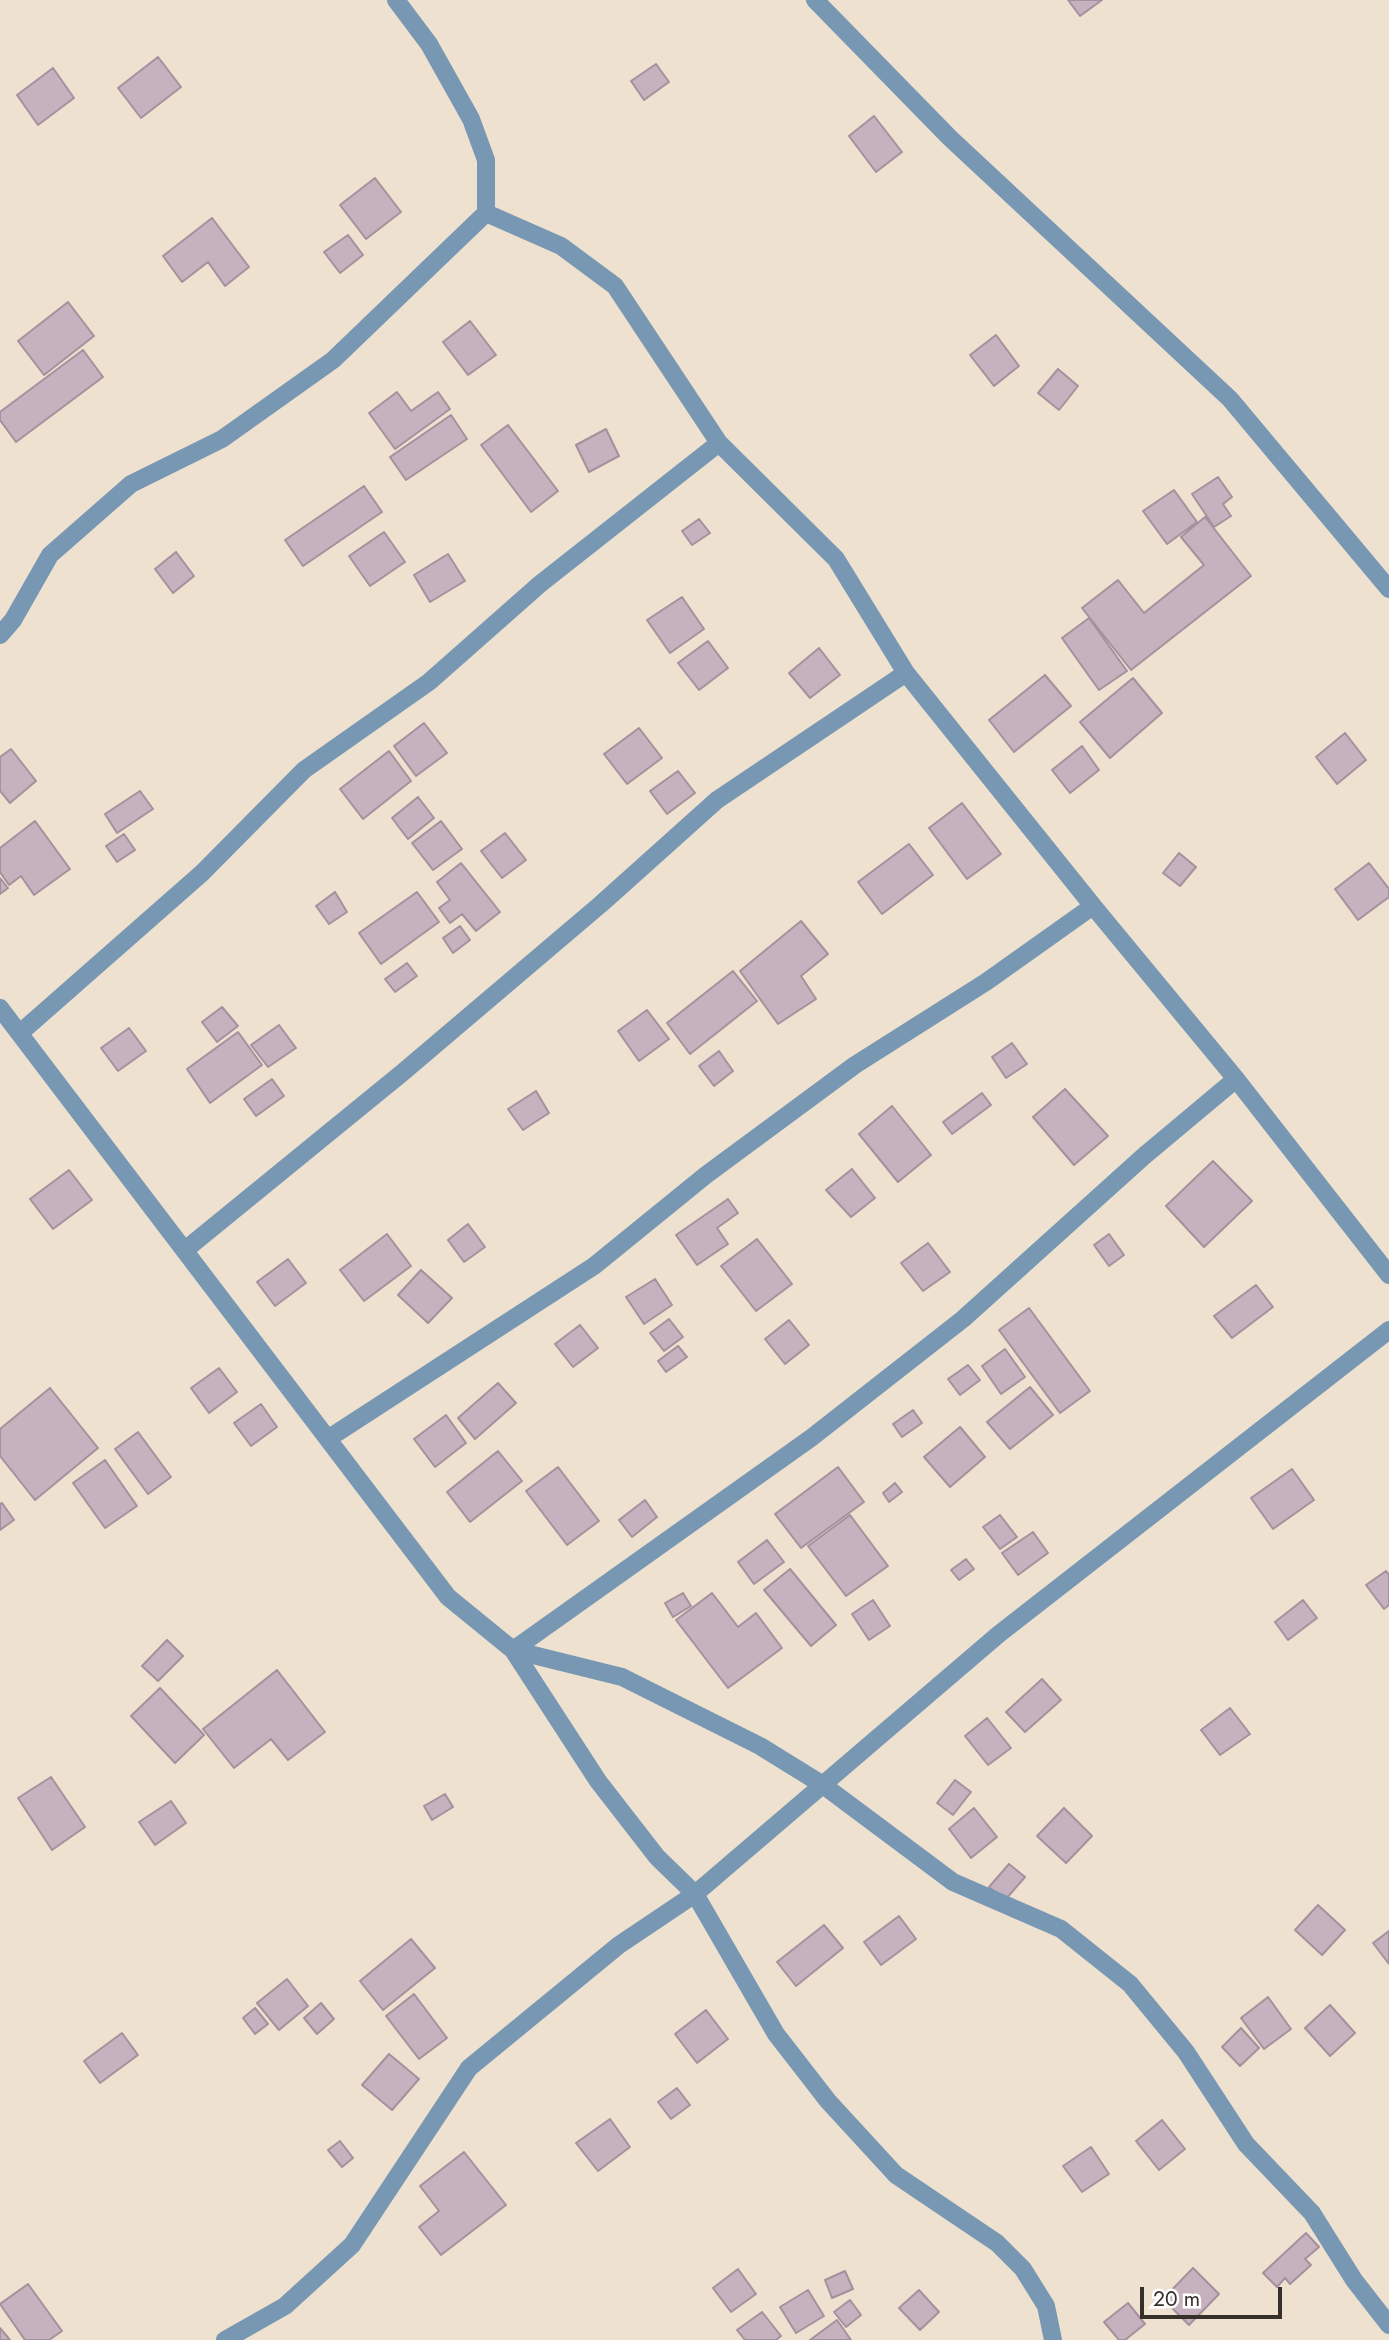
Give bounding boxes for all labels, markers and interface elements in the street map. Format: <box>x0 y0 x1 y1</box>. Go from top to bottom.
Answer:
scale bar <box>1144 2274 1286 2318</box>
text: 20 m <box>1153 2284 1200 2314</box>

